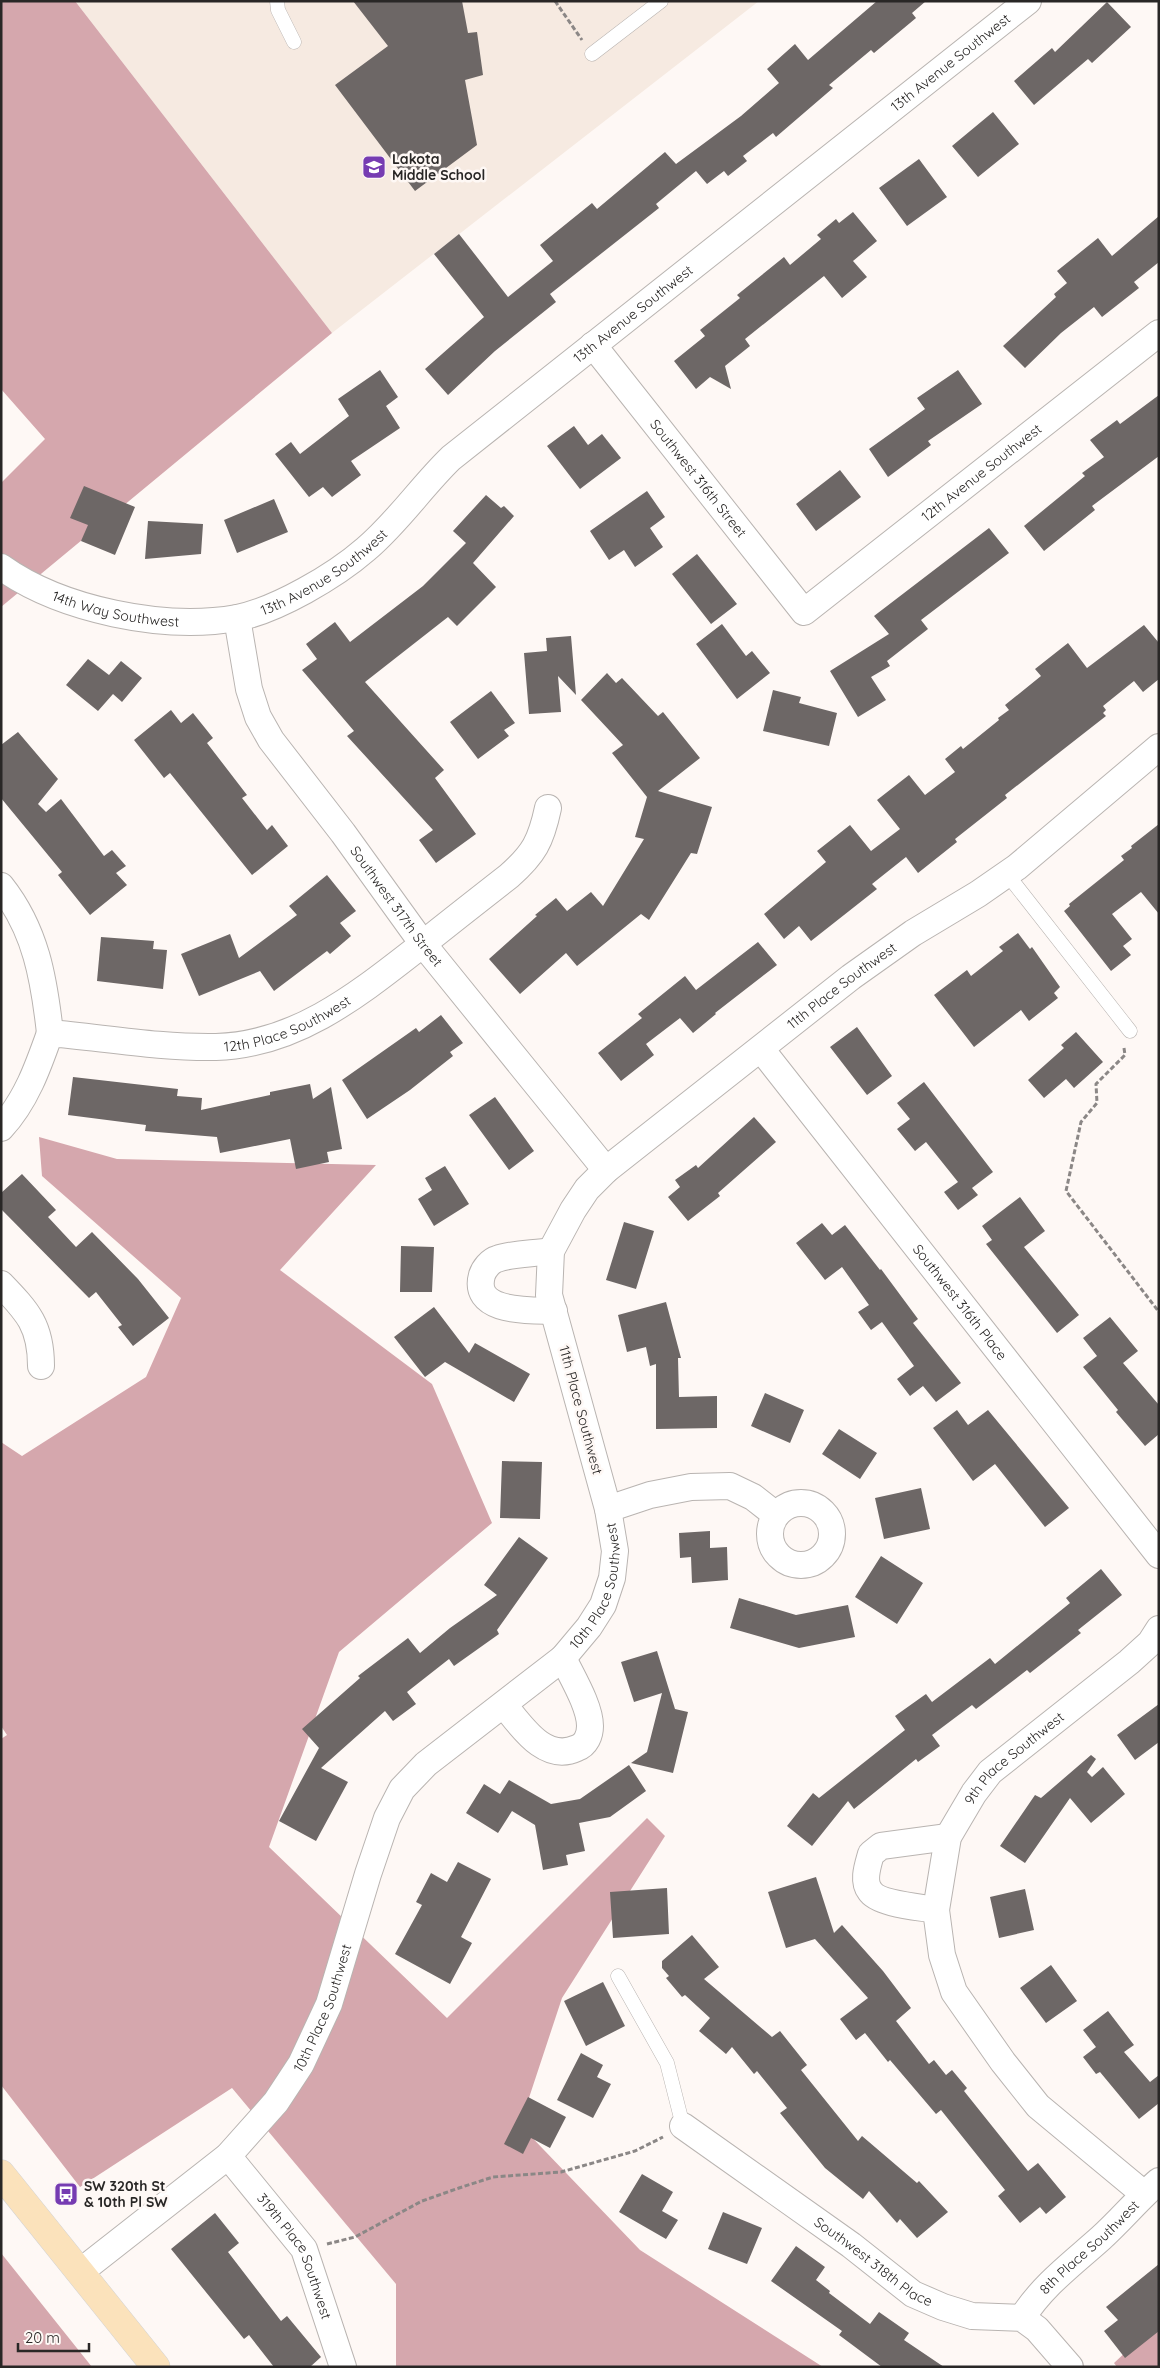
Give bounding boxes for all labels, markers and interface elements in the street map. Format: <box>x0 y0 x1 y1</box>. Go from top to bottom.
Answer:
street label: 13th Avenue Southwest <box>887 9 1014 115</box>
place label: Lakota Middle School <box>392 150 485 184</box>
school or university icon: Lakota Middle School <box>361 154 387 180</box>
street label: 13th Avenue Southwest <box>570 261 697 367</box>
street label: Southwest 316th Street <box>646 416 751 541</box>
street label: 12th Avenue Southwest <box>918 420 1045 525</box>
street label: 13th Avenue Southwest <box>258 525 391 619</box>
street label: 14th Way Southwest <box>50 587 180 631</box>
street label: Southwest 317th Street <box>346 842 447 970</box>
street label: 11th Place Southwest <box>783 938 900 1033</box>
street label: 12th Place Southwest <box>223 991 354 1056</box>
street label: Southwest 316th Place <box>909 1241 1011 1364</box>
street label: 11th Place Southwest <box>555 1344 607 1477</box>
street label: 10th Place Southwest <box>566 1521 624 1653</box>
street label: 9th Place Southwest <box>960 1708 1068 1808</box>
street label: 10th Place Southwest <box>289 1942 356 2075</box>
place label: SW 320th St & 10th Pl SW <box>84 2177 167 2211</box>
bus stop icon: SW 320th St & 10th Pl SW <box>53 2181 79 2207</box>
street label: 319th Place Southwest <box>253 2189 336 2322</box>
street label: 8th Place Southwest <box>1036 2196 1143 2298</box>
street label: Southwest 318th Place <box>811 2213 935 2310</box>
scale bar <box>18 2320 89 2352</box>
text: 20 m <box>25 2328 60 2347</box>

